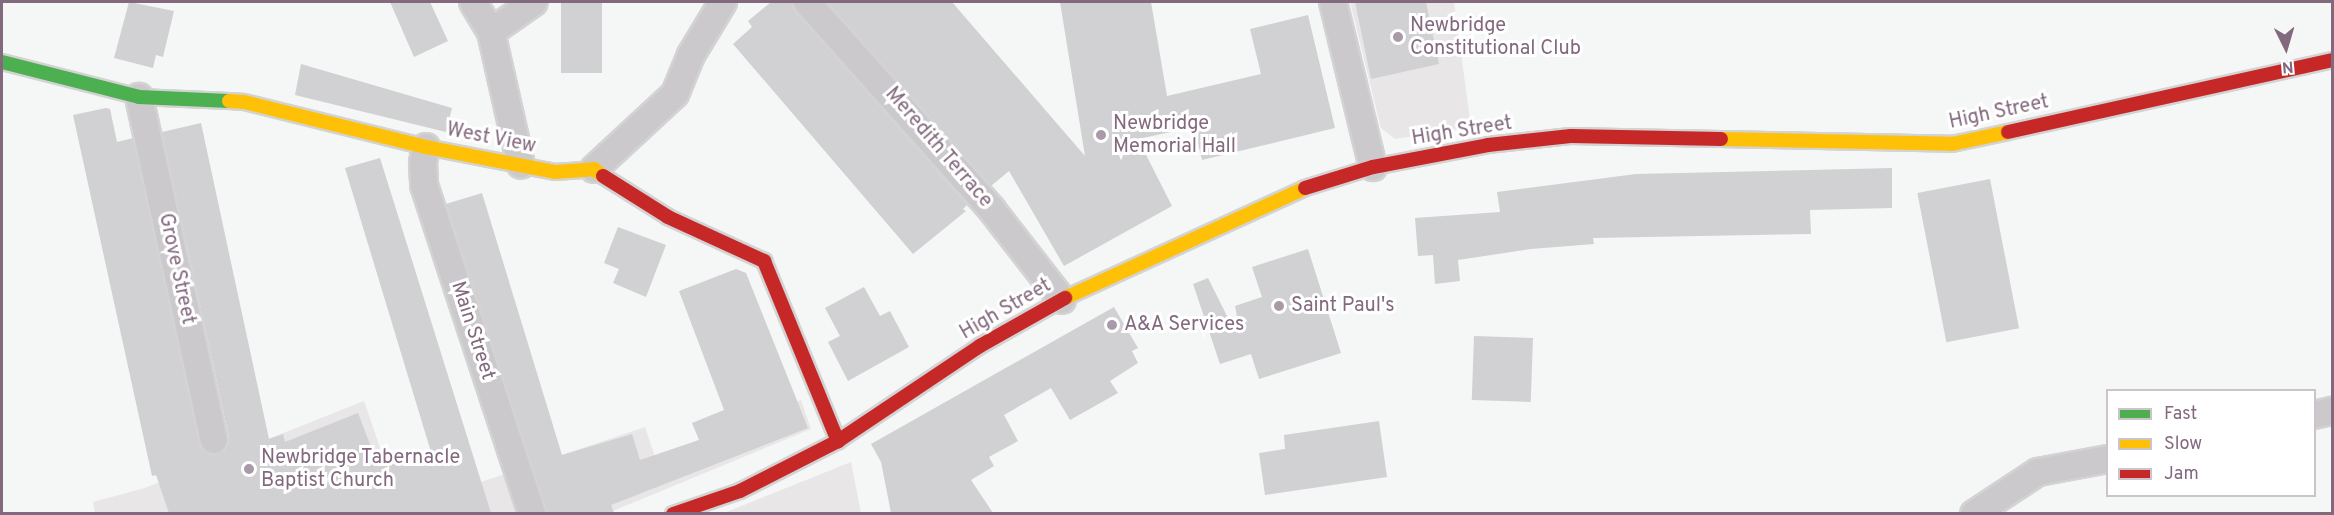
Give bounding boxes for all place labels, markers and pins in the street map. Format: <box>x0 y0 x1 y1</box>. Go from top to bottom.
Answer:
place label: Newbridge Constitutional Club <box>1410 14 1581 61</box>
marker: Newbridge Constitutional Club <box>1391 30 1405 44</box>
place label: Newbridge Memorial Hall <box>1113 112 1236 159</box>
marker: Newbridge Memorial Hall <box>1094 128 1108 142</box>
place label: Saint Paul's <box>1291 294 1395 318</box>
marker: Saint Paul's <box>1272 299 1286 313</box>
place label: A&A Services <box>1124 313 1245 337</box>
marker: A&A Services <box>1105 318 1119 332</box>
place label: Newbridge Tabernacle Baptist Church <box>261 446 461 493</box>
marker: Newbridge Tabernacle Baptist Church <box>242 462 256 476</box>

